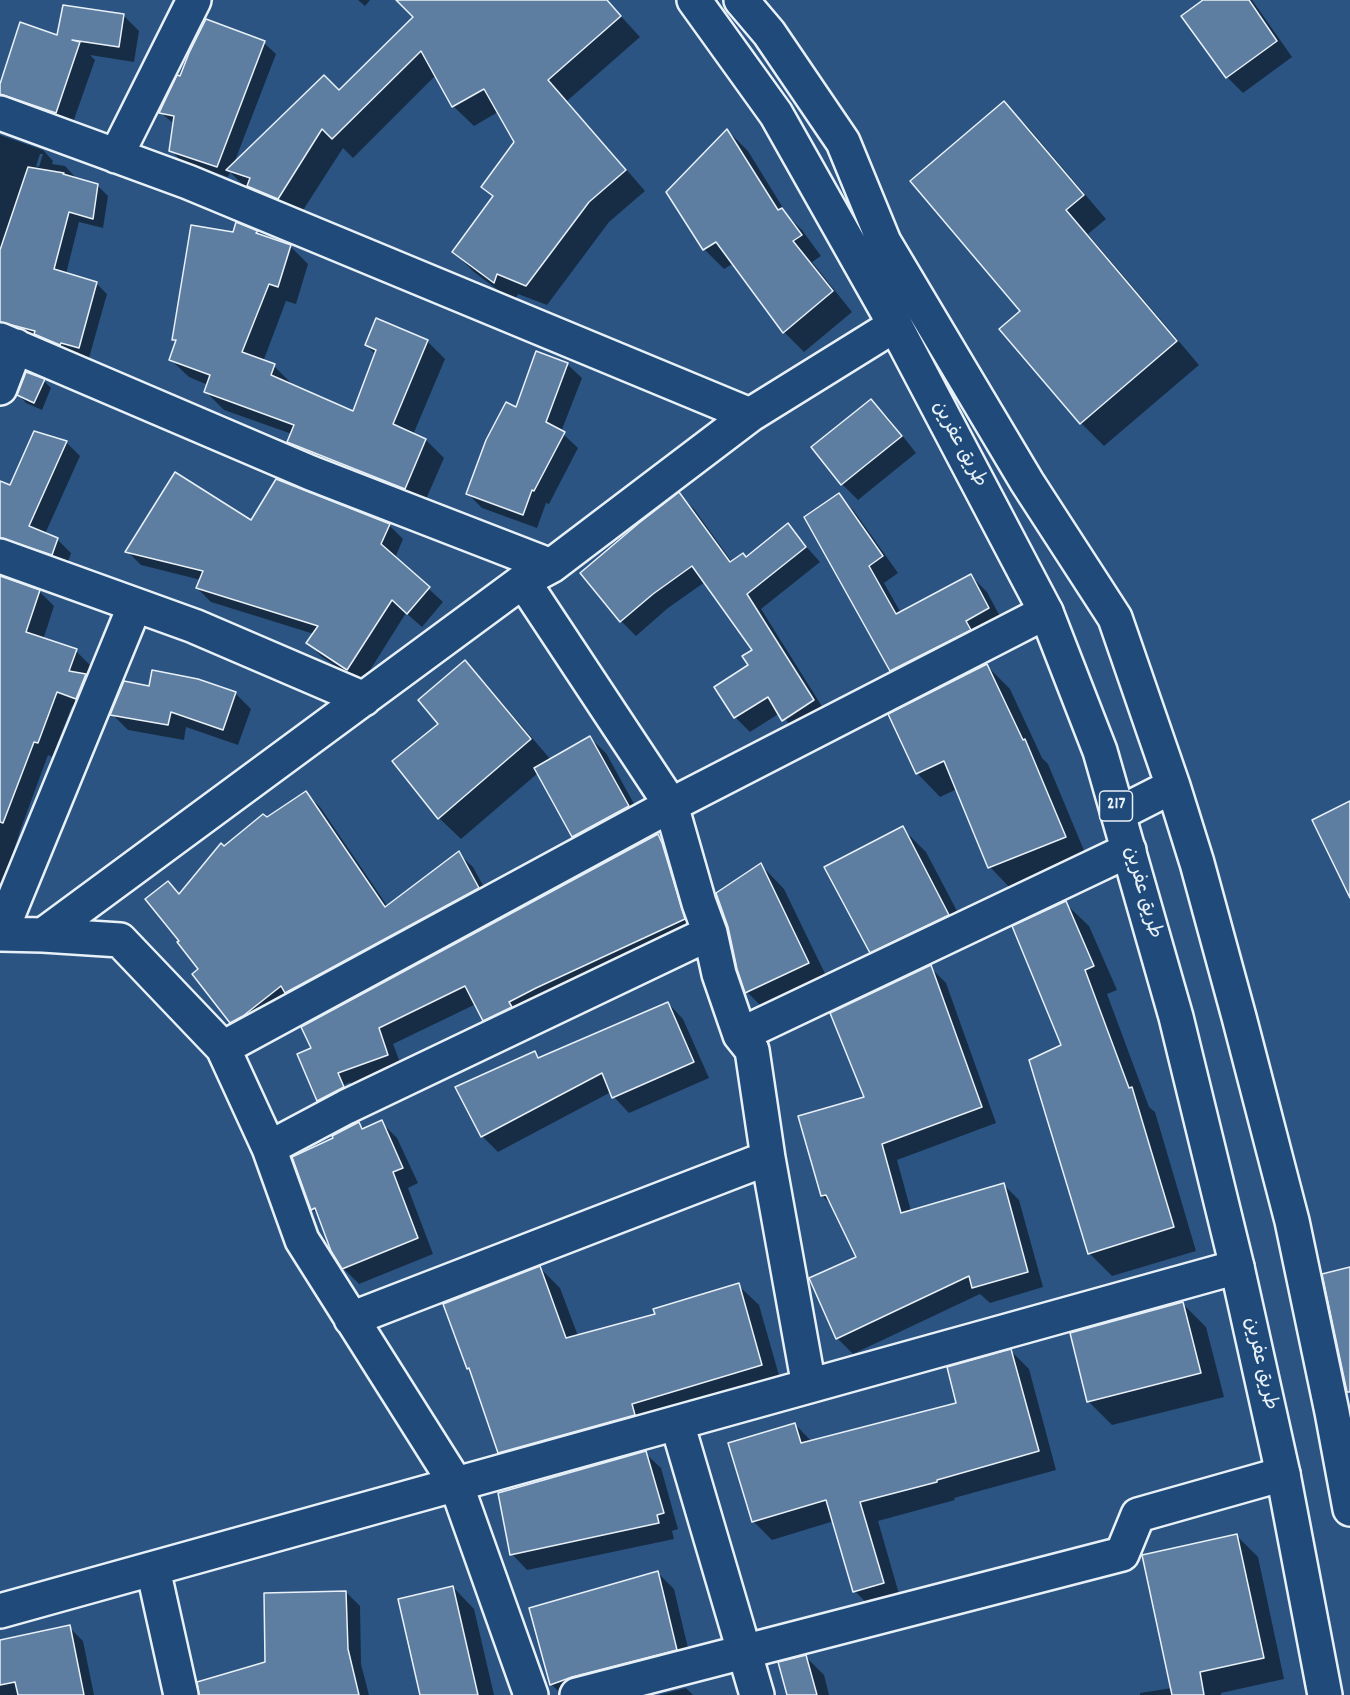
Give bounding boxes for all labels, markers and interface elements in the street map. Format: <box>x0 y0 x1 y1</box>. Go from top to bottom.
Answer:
street label: طريق عفرين <box>925 398 991 492</box>
road number: 217 <box>1100 791 1132 821</box>
street label: طريق عفرين <box>1116 844 1166 942</box>
street label: طريق عفرين <box>1237 1315 1281 1413</box>

